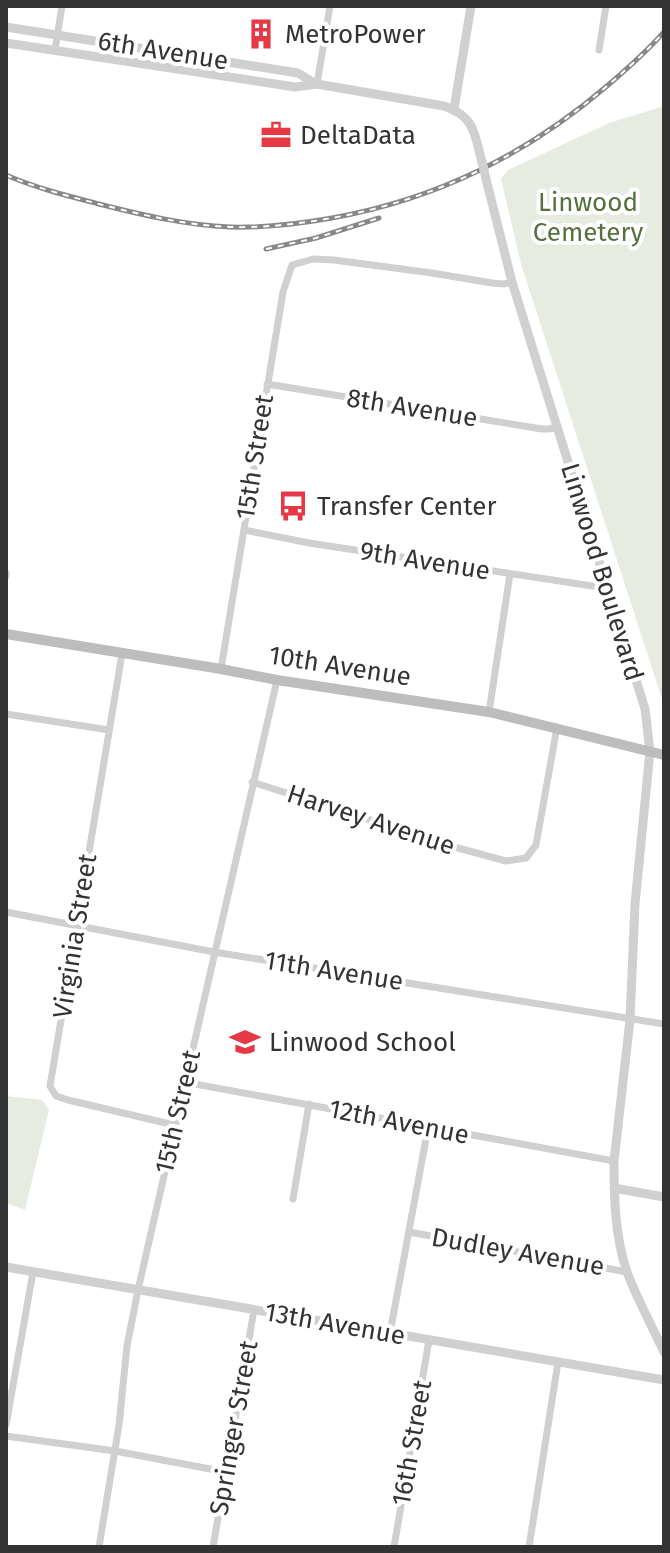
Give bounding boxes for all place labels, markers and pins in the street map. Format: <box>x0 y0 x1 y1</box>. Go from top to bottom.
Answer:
building icon: MetroPower <box>244 17 278 51</box>
place label: MetroPower <box>285 19 426 50</box>
office icon: DeltaData <box>259 118 293 152</box>
place label: DeltaData <box>300 120 416 151</box>
bus stop icon: Transfer Center <box>276 489 310 523</box>
place label: Transfer Center <box>317 491 497 522</box>
school or university icon: Linwood School <box>228 1025 262 1059</box>
place label: Linwood School <box>269 1027 456 1058</box>

